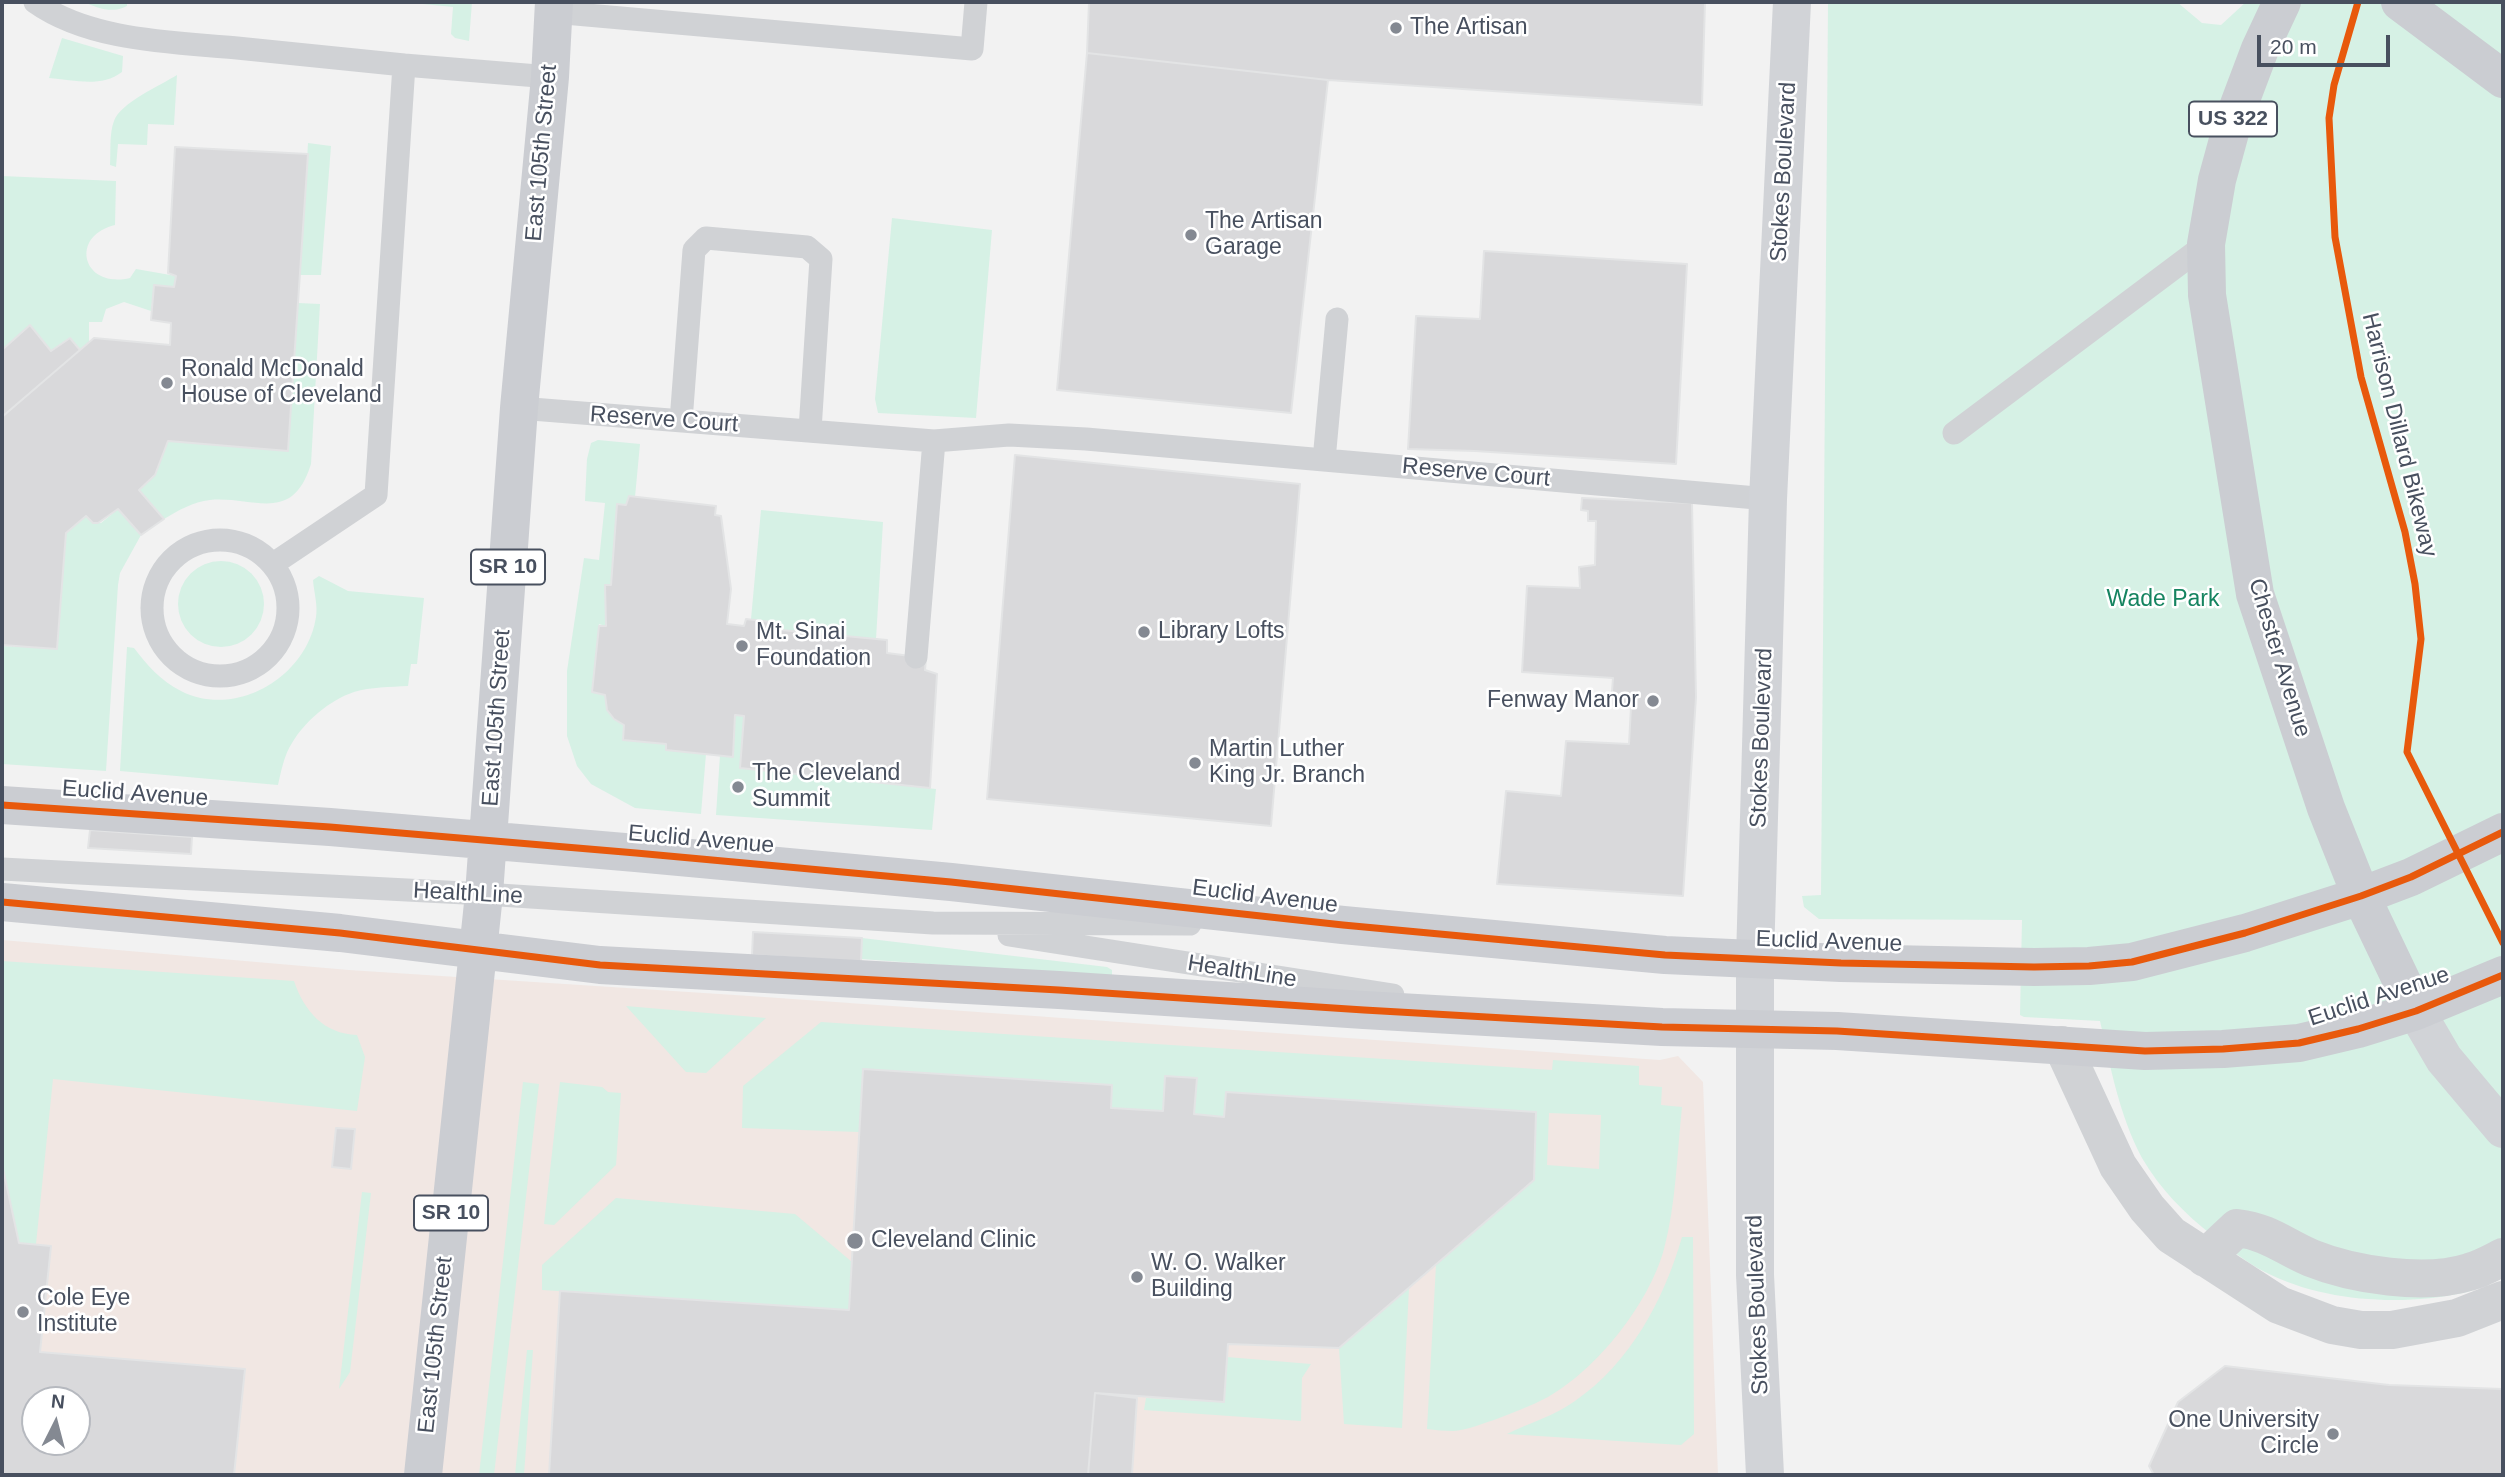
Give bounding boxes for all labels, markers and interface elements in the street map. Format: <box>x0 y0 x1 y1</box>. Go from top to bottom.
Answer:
place label: The Artisan <box>1410 14 1528 42</box>
marker: The Artisan <box>1388 20 1404 36</box>
scale bar <box>2260 21 2393 65</box>
text: 20 m <box>2270 35 2317 58</box>
street label: East 105th Street <box>521 63 563 243</box>
street label: Stokes Boulevard <box>1766 81 1802 263</box>
road number: US 322 <box>2189 102 2277 136</box>
place label: The Artisan Garage <box>1205 208 1323 262</box>
marker: The Artisan Garage <box>1183 227 1199 243</box>
street label: Harrison Dillard Bikeway <box>2355 310 2443 560</box>
place label: Ronald McDonald House of Cleveland <box>181 356 382 410</box>
marker: Ronald McDonald House of Cleveland <box>159 375 175 391</box>
street label: Reserve Court <box>589 401 739 439</box>
street label: Reserve Court <box>1401 453 1551 493</box>
road number: SR 10 <box>471 550 545 584</box>
street label: Chester Avenue <box>2242 575 2316 741</box>
park label: Wade Park <box>2107 586 2219 614</box>
place label: Library Lofts <box>1158 618 1285 646</box>
place label: Mt. Sinai Foundation <box>756 619 871 673</box>
marker: Library Lofts <box>1136 624 1152 640</box>
street label: East 105th Street <box>477 628 517 808</box>
marker: Mt. Sinai Foundation <box>734 638 750 654</box>
street label: Stokes Boulevard <box>1745 647 1779 829</box>
place label: Fenway Manor <box>1487 687 1639 715</box>
marker: Fenway Manor <box>1645 693 1661 709</box>
place label: Martin Luther King Jr. Branch <box>1209 736 1365 790</box>
marker: Martin Luther King Jr. Branch <box>1187 755 1203 771</box>
place label: The Cleveland Summit <box>752 760 900 814</box>
street label: Euclid Avenue <box>61 775 209 813</box>
marker: The Cleveland Summit <box>730 779 746 795</box>
street label: Euclid Avenue <box>627 820 775 860</box>
street label: Euclid Avenue <box>1191 874 1339 920</box>
street label: HealthLine <box>412 877 524 911</box>
street label: Euclid Avenue <box>1755 926 1903 958</box>
street label: HealthLine <box>1186 950 1298 994</box>
street label: Euclid Avenue <box>2305 961 2453 1033</box>
road number: SR 10 <box>414 1196 488 1230</box>
street label: Stokes Boulevard <box>1741 1214 1775 1396</box>
place label: Cleveland Clinic <box>871 1227 1036 1255</box>
marker: Cleveland Clinic <box>845 1231 865 1251</box>
place label: W. O. Walker Building <box>1151 1250 1286 1304</box>
street label: East 105th Street <box>413 1255 459 1435</box>
marker: W. O. Walker Building <box>1129 1269 1145 1285</box>
place label: Cole Eye Institute <box>37 1285 130 1339</box>
marker: Cole Eye Institute <box>15 1304 31 1320</box>
north arrow <box>21 1386 91 1456</box>
text: N <box>50 1390 66 1413</box>
place label: One University Circle <box>2168 1407 2319 1461</box>
marker: One University Circle <box>2325 1426 2341 1442</box>

